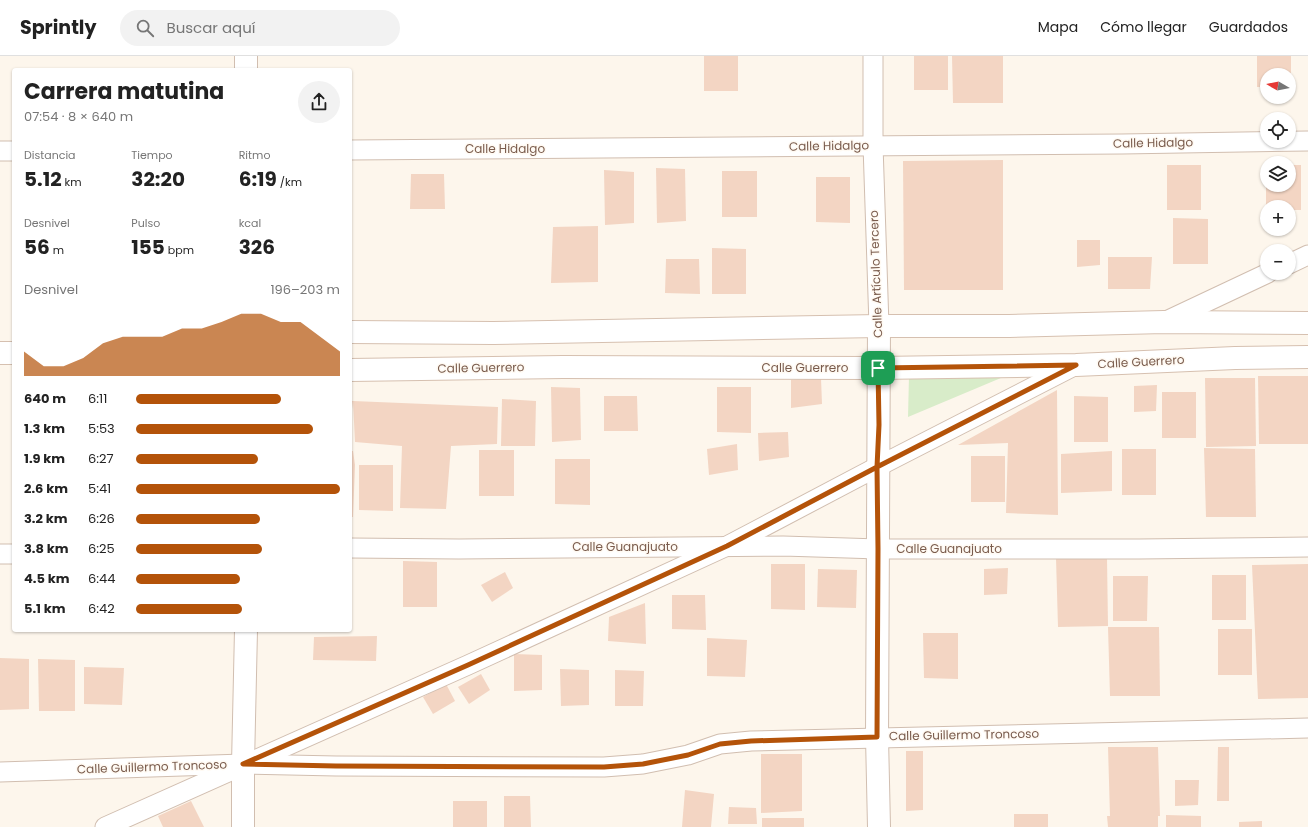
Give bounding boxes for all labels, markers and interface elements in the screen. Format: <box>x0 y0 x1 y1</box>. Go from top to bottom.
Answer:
search box <box>120 10 400 46</box>
text: Sprintly <box>20 14 96 41</box>
icon: search <box>134 17 156 39</box>
text: Buscar aquí <box>166 17 256 38</box>
text: Mapa <box>1038 17 1078 37</box>
text: Cómo llegar <box>1100 17 1187 37</box>
text: Guardados <box>1209 17 1288 37</box>
north arrow <box>1260 68 1296 104</box>
map controls <box>1260 68 1296 280</box>
text: Carrera matutina <box>24 76 224 107</box>
button: share <box>298 81 340 123</box>
text: 07:54 · 8 × 640 m <box>24 107 133 126</box>
button: locate <box>1260 112 1296 148</box>
street label: Calle Hidalgo <box>1113 133 1194 152</box>
street label: Calle Hidalgo <box>789 136 870 155</box>
street label: Calle Hidalgo <box>465 140 545 157</box>
text: Distancia <box>24 147 76 163</box>
text: Tiempo <box>131 147 173 163</box>
text: Ritmo <box>239 147 270 163</box>
button: layers <box>1260 156 1296 192</box>
text: 5.12 <box>24 165 62 193</box>
text: 32:20 <box>131 165 185 193</box>
text: 6:19 <box>239 165 277 193</box>
text: km <box>62 174 82 190</box>
text: /km <box>277 174 302 190</box>
button: + <box>1260 200 1296 236</box>
street label: Calle Artículo Tercero <box>865 209 886 338</box>
text: Desnivel <box>24 215 70 231</box>
text: Pulso <box>131 215 160 231</box>
text: kcal <box>239 215 261 231</box>
text: 56 <box>24 233 50 261</box>
text: 155 <box>131 233 165 261</box>
text: 326 <box>239 233 275 261</box>
text: m <box>50 242 64 258</box>
text: bpm <box>165 242 194 258</box>
button: − <box>1260 244 1296 280</box>
text: Desnivel <box>24 280 78 299</box>
text: 196–203 m <box>270 280 340 299</box>
pin <box>861 351 895 385</box>
street label: Calle Guerrero <box>1097 351 1185 372</box>
icon: arrive <box>867 357 889 379</box>
street label: Calle Guerrero <box>437 358 525 377</box>
street label: Calle Guerrero <box>762 359 849 376</box>
text: 640 m <box>24 389 66 408</box>
text: 6:11 <box>88 389 107 408</box>
text: 1.3 km <box>24 419 65 438</box>
text: 5:53 <box>88 419 115 438</box>
text: 1.9 km <box>24 449 65 468</box>
text: 6:27 <box>88 449 114 468</box>
text: 2.6 km <box>24 479 68 498</box>
text: 5:41 <box>88 479 111 498</box>
text: 3.2 km <box>24 509 68 528</box>
text: 6:26 <box>88 509 115 528</box>
street label: Calle Guanajuato <box>572 538 678 555</box>
text: 3.8 km <box>24 539 69 558</box>
text: 6:25 <box>88 539 115 558</box>
street label: Calle Guanajuato <box>896 540 1002 557</box>
text: 4.5 km <box>24 569 69 588</box>
text: 6:44 <box>88 569 115 588</box>
text: 5.1 km <box>24 599 66 618</box>
text: 6:42 <box>88 599 115 618</box>
street label: Calle Guillermo Troncoso <box>889 725 1040 744</box>
street label: Calle Guillermo Troncoso <box>77 755 228 778</box>

